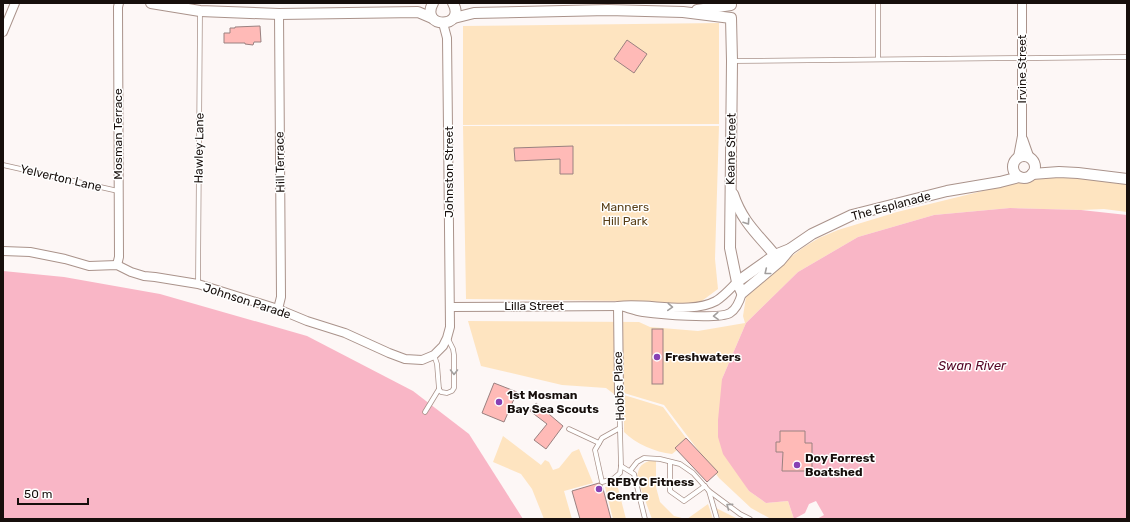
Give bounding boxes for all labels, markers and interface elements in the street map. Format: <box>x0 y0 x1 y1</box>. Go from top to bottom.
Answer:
street label: Irvine Street <box>1015 34 1029 104</box>
street label: Mosman Terrace <box>111 88 125 180</box>
street label: Hawley Lane <box>191 112 207 184</box>
street label: Keane Street <box>723 113 739 185</box>
street label: Johnston Street <box>442 126 456 218</box>
street label: Hill Terrace <box>272 131 288 193</box>
street label: Yelverton Lane <box>19 162 103 194</box>
street label: The Esplanade <box>850 189 932 223</box>
park label: Manners Hill Park <box>601 200 649 228</box>
one-way arrow <box>742 218 750 225</box>
one-way arrow <box>764 267 772 274</box>
street label: Johnson Parade <box>201 280 293 322</box>
street label: Lilla Street <box>504 299 564 313</box>
one-way arrow <box>667 302 673 311</box>
one-way arrow <box>713 311 719 320</box>
place label: Freshwaters <box>665 350 741 364</box>
street label: Hobbs Place <box>611 351 627 421</box>
marker: Freshwaters <box>652 352 662 362</box>
water label: Swan River <box>938 358 1007 373</box>
one-way arrow <box>450 369 458 375</box>
place label: 1st Mosman Bay Sea Scouts <box>507 388 599 416</box>
marker: 1st Mosman Bay Sea Scouts <box>494 397 504 407</box>
place label: Doy Forrest Boatshed <box>805 451 875 479</box>
marker: Doy Forrest Boatshed <box>792 460 802 470</box>
place label: RFBYC Fitness Centre <box>607 475 695 503</box>
scale bar <box>18 480 88 506</box>
marker: RFBYC Fitness Centre <box>594 484 604 494</box>
text: 50 m <box>24 487 52 501</box>
one-way arrow <box>726 503 733 511</box>

